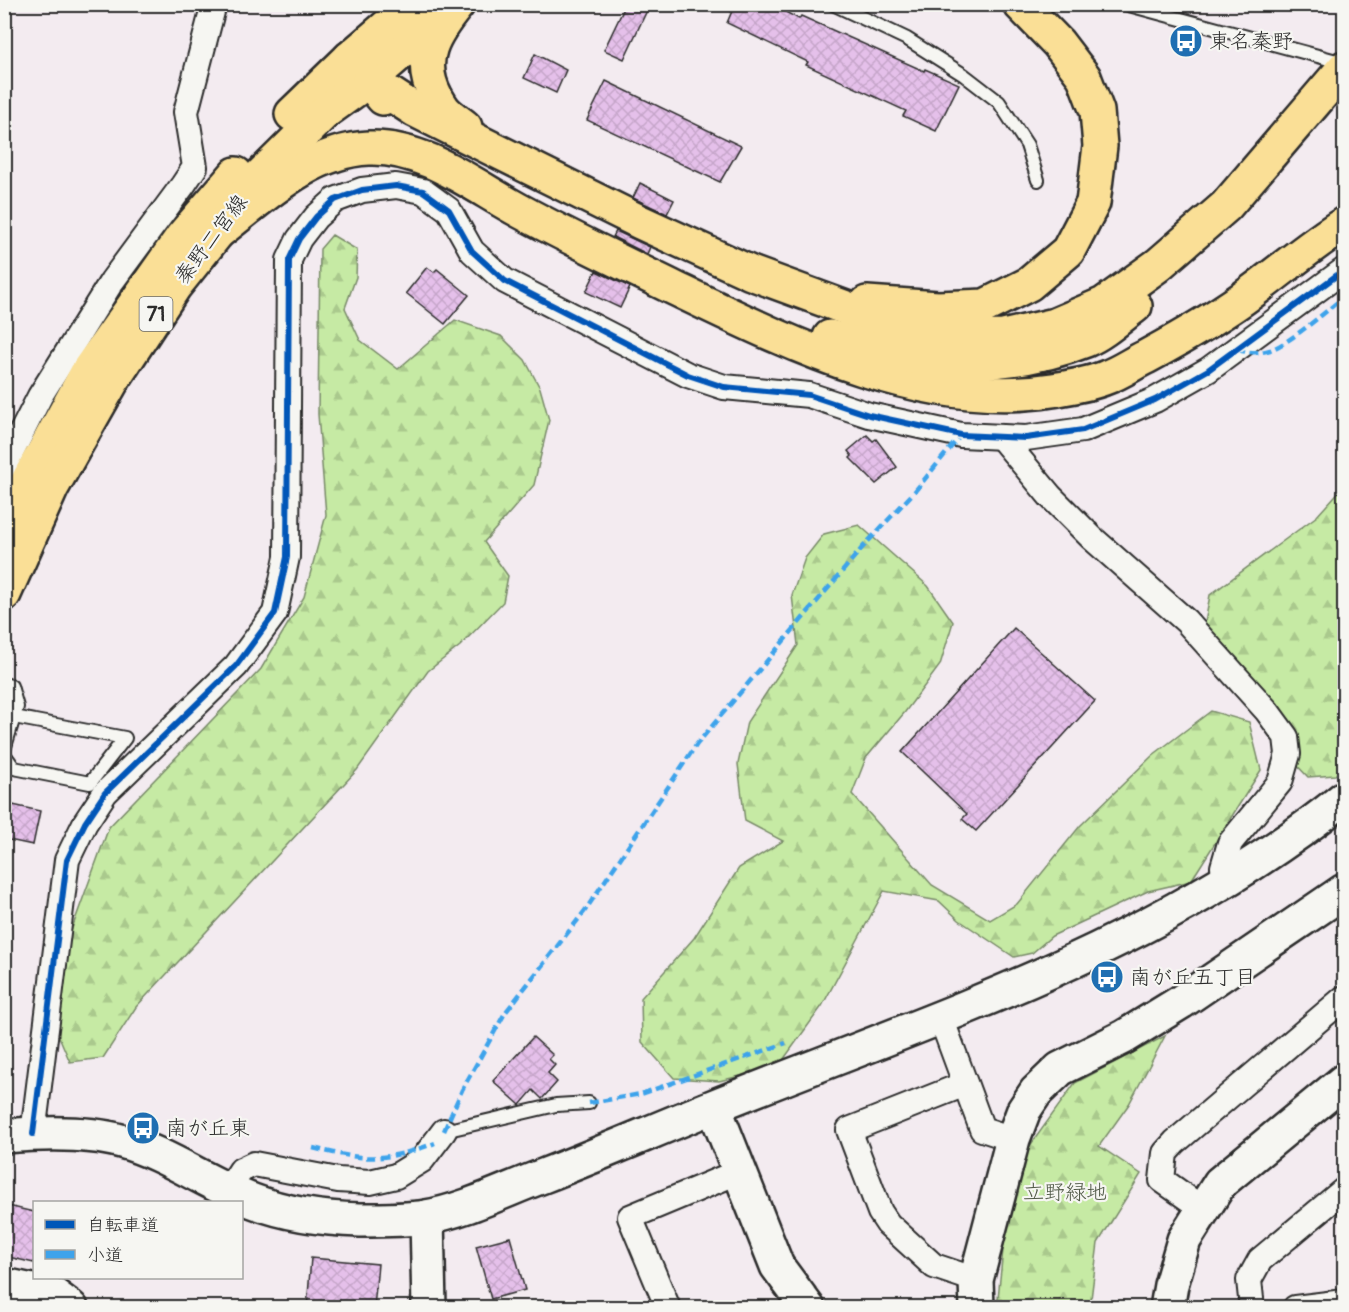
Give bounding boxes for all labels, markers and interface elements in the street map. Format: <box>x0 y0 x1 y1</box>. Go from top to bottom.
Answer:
bus stop icon: 東名秦野 <box>1168 23 1204 59</box>
place label: 東名秦野 <box>1209 28 1293 55</box>
street label: 秦野二宮線 <box>169 189 254 289</box>
road number: 71 <box>140 297 172 331</box>
bus stop icon: 南が丘五丁目 <box>1089 959 1125 995</box>
place label: 南が丘五丁目 <box>1130 964 1256 991</box>
bus stop icon: 南が丘東 <box>125 1110 161 1146</box>
place label: 南が丘東 <box>166 1115 250 1142</box>
park label: 立野緑地 <box>1023 1179 1107 1206</box>
legend <box>33 1201 243 1279</box>
text: 自転車道 <box>87 1214 159 1237</box>
text: 小道 <box>87 1244 123 1267</box>

